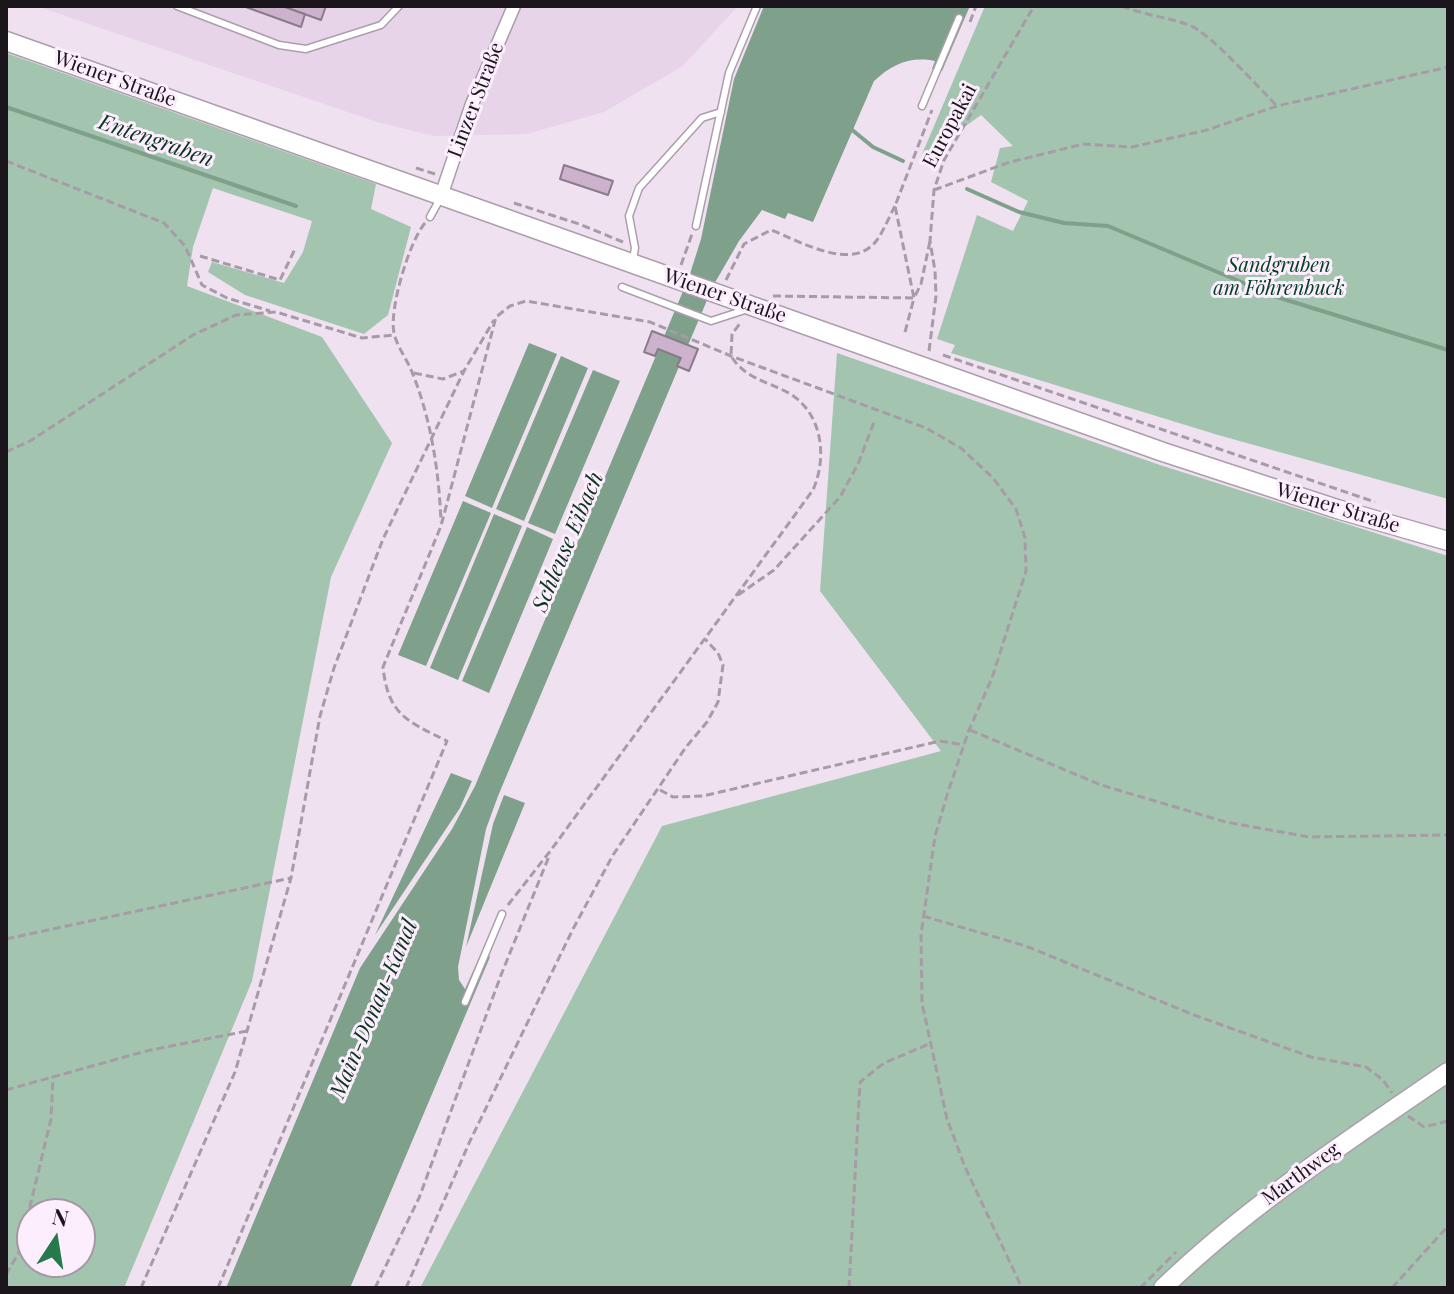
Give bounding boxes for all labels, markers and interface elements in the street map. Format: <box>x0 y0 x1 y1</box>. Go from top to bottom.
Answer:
street label: Linzer Straße <box>443 39 509 161</box>
street label: Wiener Straße <box>51 46 179 112</box>
street label: Europakai <box>918 80 982 172</box>
water label: Entengraben <box>95 109 217 173</box>
park label: Sandgruben am Föhrenbuck <box>1213 254 1345 301</box>
street label: Wiener Straße <box>661 264 789 328</box>
water label: Schleuse Eibach <box>527 468 609 616</box>
street label: Wiener Straße <box>1273 478 1403 538</box>
water label: Main-Donau-Kanal <box>324 916 424 1102</box>
street label: Marthweg <box>1257 1138 1345 1210</box>
north arrow <box>16 1198 96 1278</box>
text: N <box>50 1200 71 1233</box>

